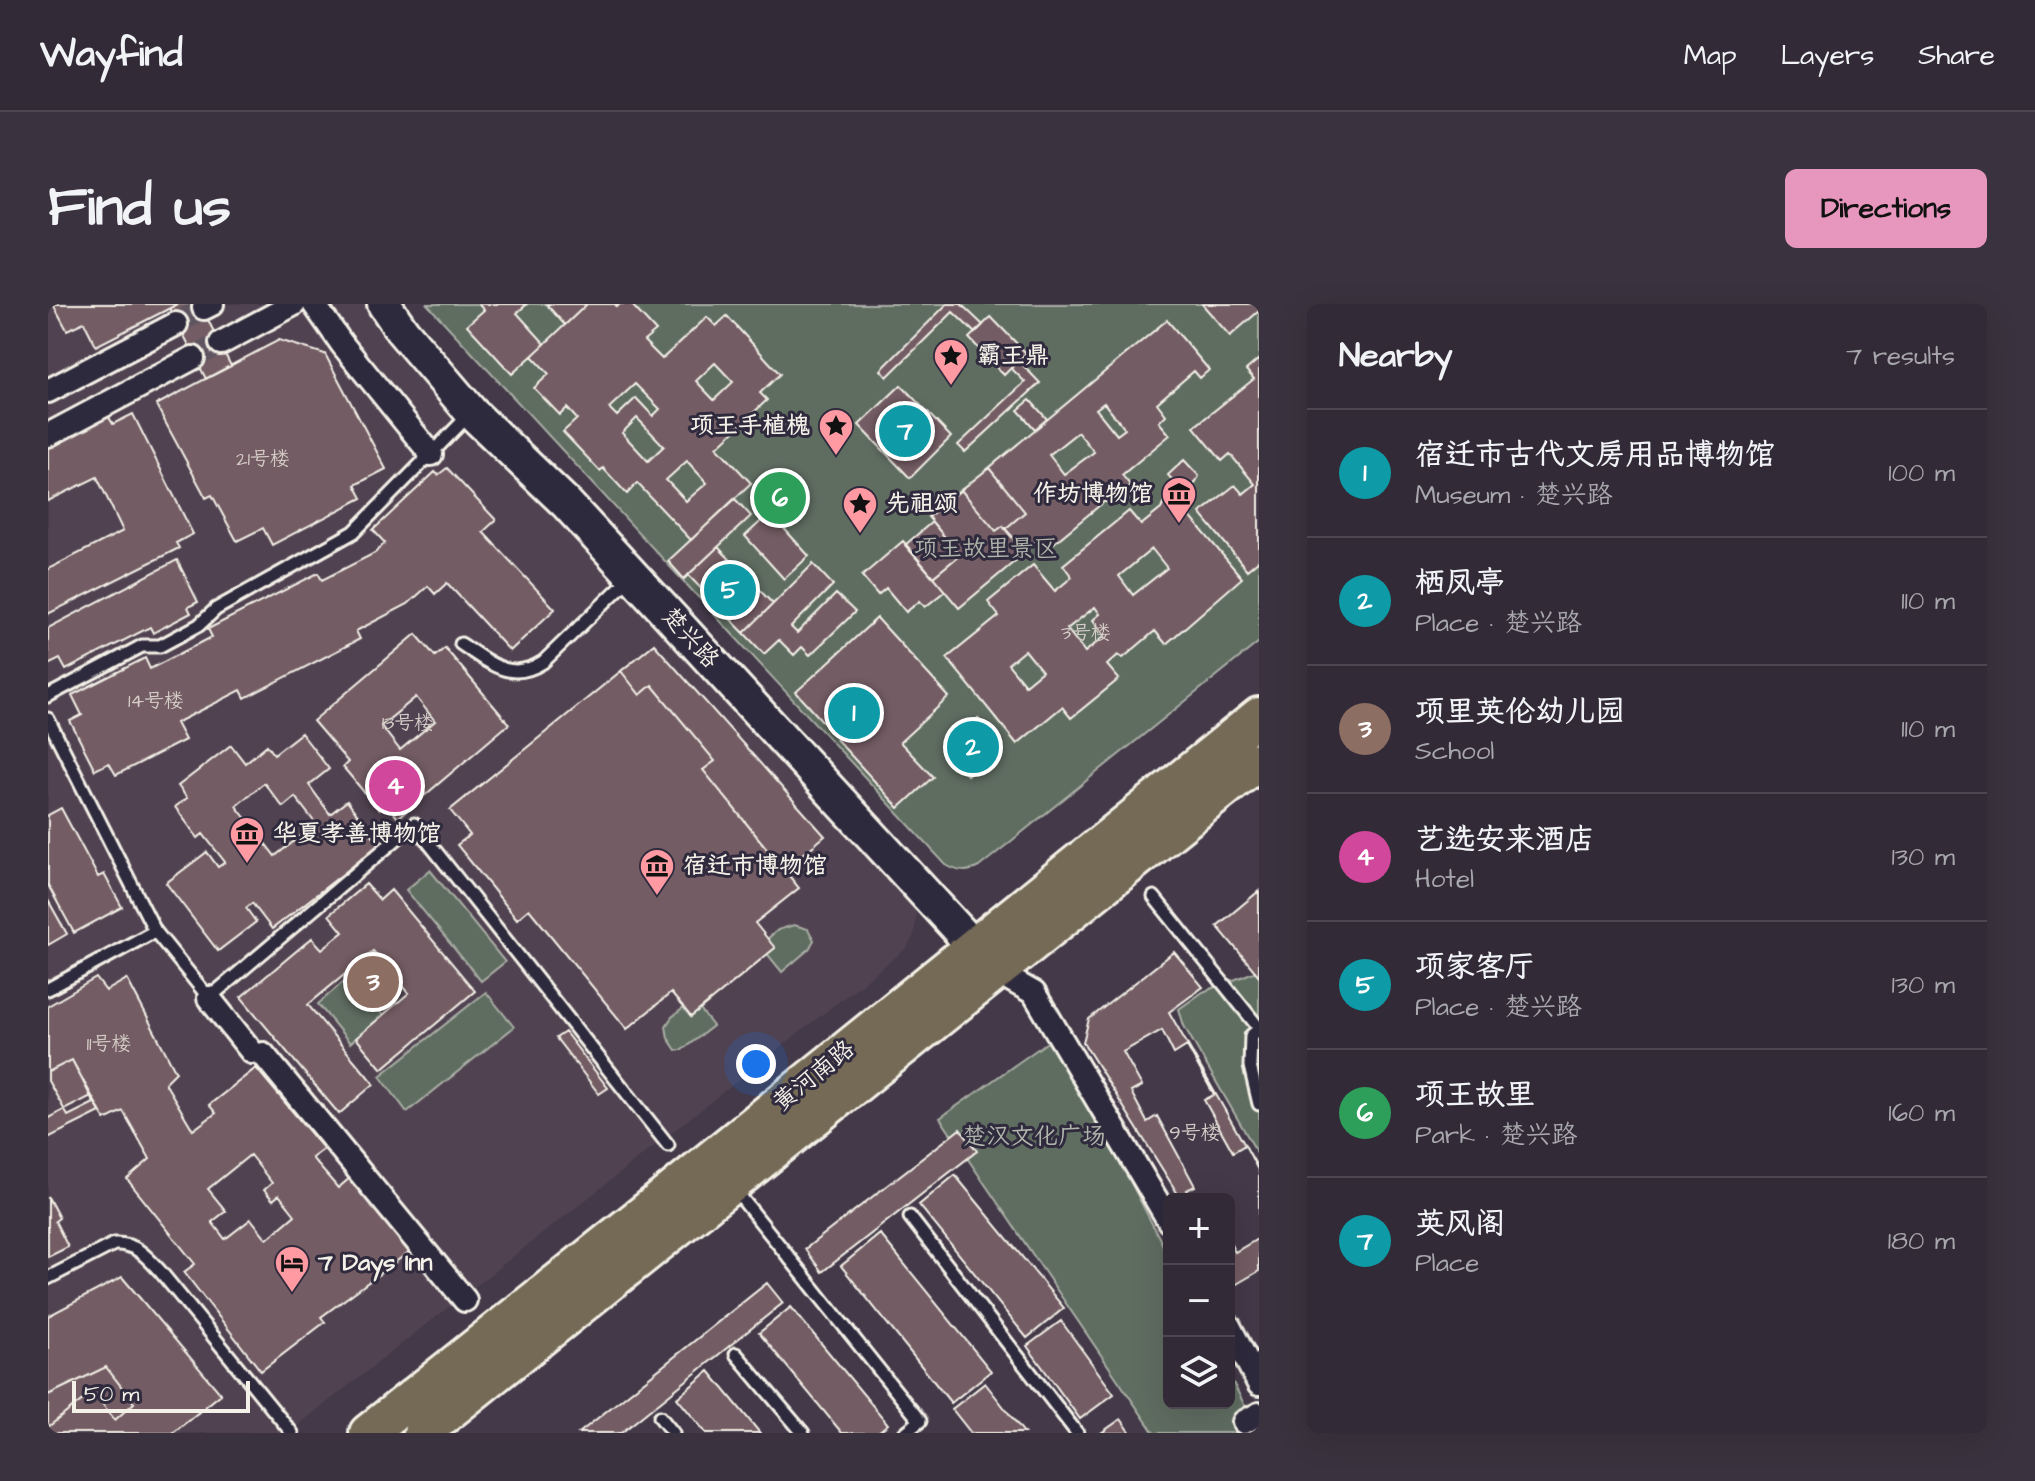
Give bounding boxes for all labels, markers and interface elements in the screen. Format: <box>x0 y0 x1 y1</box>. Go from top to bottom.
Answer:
text: Wayfind <box>40 29 183 81</box>
text: Map <box>1684 36 1737 75</box>
text: Layers <box>1781 36 1874 75</box>
text: Share <box>1918 36 1995 75</box>
text: Find us <box>48 169 231 247</box>
button: Directions <box>1785 169 1987 248</box>
text: Nearby <box>1339 332 1453 380</box>
place icon: 霸王鼎 <box>932 337 970 387</box>
text: 7 results <box>1846 338 1955 374</box>
place label: 霸王鼎 <box>977 339 1049 373</box>
pin: 7 <box>879 401 931 461</box>
place icon: 项王手植槐 <box>817 407 855 457</box>
place label: 项王手植槐 <box>690 409 810 443</box>
text: 宿迁市古代文房用品博物馆 <box>1415 434 1775 476</box>
house number: 21号楼 <box>236 445 290 473</box>
text: 1 <box>1363 455 1367 491</box>
text: 100 m <box>1888 455 1955 491</box>
pin: 6 <box>754 468 806 528</box>
museum icon: 作坊博物馆 <box>1160 475 1198 525</box>
place label: 作坊博物馆 <box>1033 477 1153 511</box>
text: Museum · 楚兴路 <box>1415 477 1613 513</box>
place icon: 先祖颂 <box>841 485 879 535</box>
place label: 先祖颂 <box>886 487 958 521</box>
park label: 项王故里景区 <box>914 532 1058 566</box>
pin: 5 <box>704 560 756 620</box>
text: 栖凤亭 <box>1415 562 1505 604</box>
text: 2 <box>1358 583 1372 619</box>
text: 110 m <box>1901 583 1955 619</box>
street label: 楚兴路 <box>653 600 727 676</box>
text: Place · 楚兴路 <box>1415 605 1582 641</box>
house number: 3号楼 <box>1061 619 1111 647</box>
pin: 1 <box>828 683 880 743</box>
house number: 14号楼 <box>128 687 184 715</box>
text: 项里英伦幼儿园 <box>1415 691 1625 733</box>
house number: 13号楼 <box>382 709 434 737</box>
text: 3 <box>1358 711 1372 747</box>
text: 110 m <box>1901 711 1955 747</box>
pin: 2 <box>947 717 999 777</box>
text: School <box>1415 733 1494 769</box>
pin: 4 <box>369 756 421 816</box>
museum icon: 华夏孝善博物馆 <box>228 815 266 865</box>
place label: 华夏孝善博物馆 <box>273 817 441 851</box>
text: 艺选安来酒店 <box>1415 819 1595 861</box>
text: 4 <box>1356 839 1374 875</box>
text: 130 m <box>1891 839 1955 875</box>
museum icon: 宿迁市博物馆 <box>638 847 676 897</box>
place label: 宿迁市博物馆 <box>683 849 827 883</box>
text: Hotel <box>1415 861 1474 897</box>
text: 项家客厅 <box>1415 946 1535 988</box>
pin: 3 <box>347 952 399 1012</box>
text: 5 <box>1356 967 1374 1003</box>
text: 130 m <box>1891 967 1955 1003</box>
text: Place · 楚兴路 <box>1415 989 1582 1025</box>
house number: 11号楼 <box>86 1030 132 1058</box>
street label: 黄河南路 <box>766 1033 862 1119</box>
your location <box>736 1044 776 1084</box>
text: 项王故里 <box>1415 1074 1535 1116</box>
text: 6 <box>1357 1095 1373 1131</box>
text: 160 m <box>1888 1095 1955 1131</box>
text: Park · 楚兴路 <box>1415 1117 1578 1153</box>
house number: 9号楼 <box>1169 1119 1221 1147</box>
park label: 楚汉文化广场 <box>962 1120 1106 1154</box>
map controls <box>1163 1193 1235 1409</box>
button: + <box>1163 1193 1235 1265</box>
text: 英风阁 <box>1415 1203 1505 1245</box>
text: 7 <box>1357 1223 1373 1259</box>
text: 180 m <box>1888 1223 1955 1259</box>
hotel icon: 7 Days Inn <box>273 1244 311 1294</box>
text: Place <box>1415 1245 1479 1281</box>
place label: 7 Days Inn <box>317 1246 433 1282</box>
button: − <box>1163 1265 1235 1337</box>
button: layers <box>1163 1337 1235 1409</box>
scale bar <box>72 1377 250 1413</box>
text: 50 m <box>84 1379 139 1410</box>

